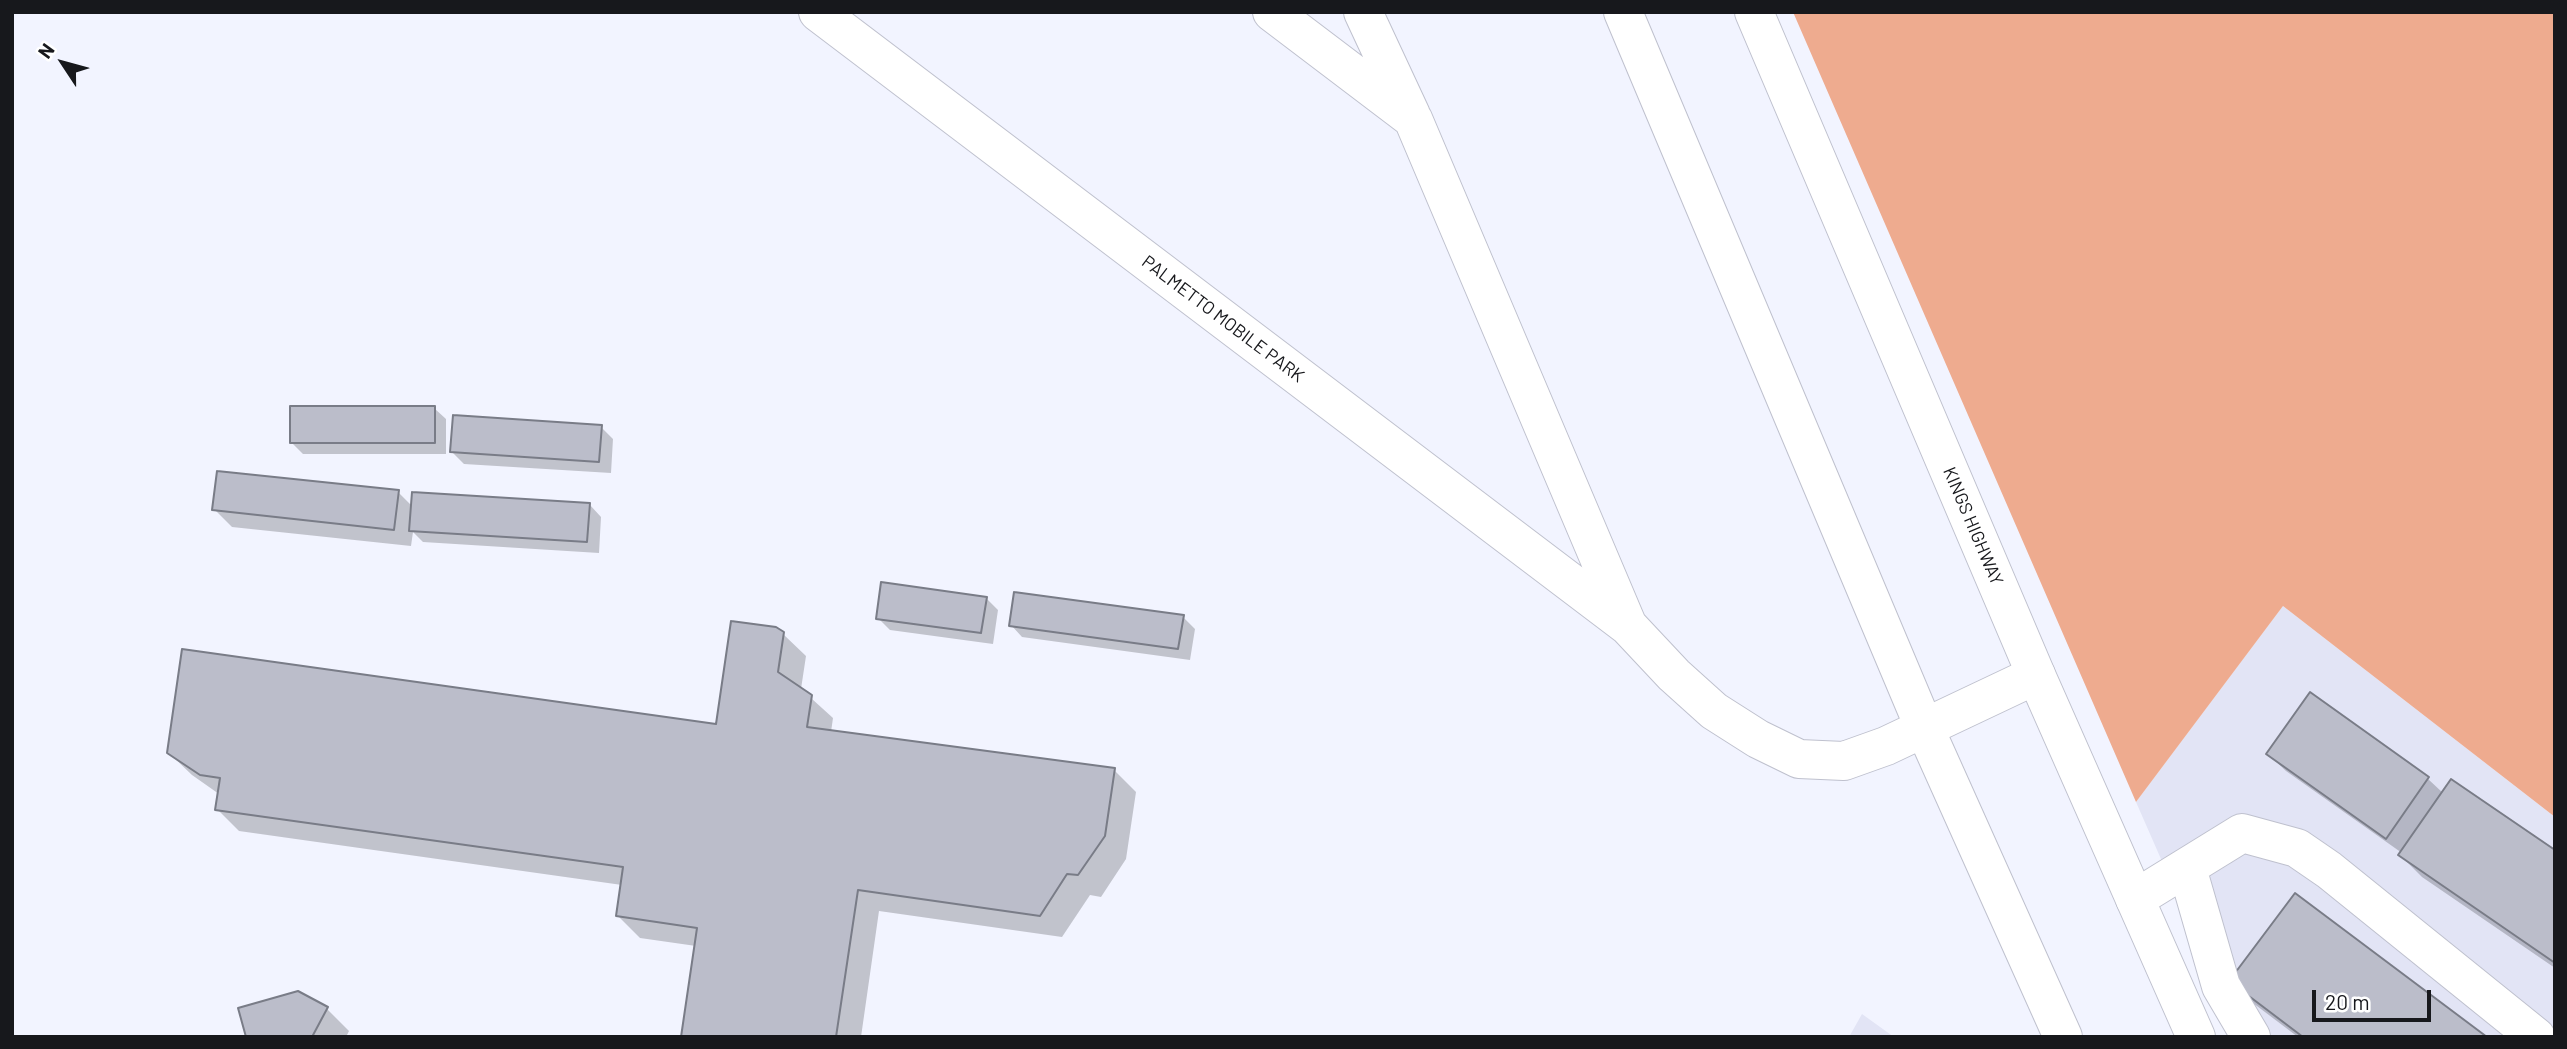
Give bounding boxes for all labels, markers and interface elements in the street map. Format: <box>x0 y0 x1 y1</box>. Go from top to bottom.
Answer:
north arrow <box>28 28 98 98</box>
text: N <box>33 38 59 62</box>
street label: PALMETTO MOBILE PARK <box>1138 251 1308 387</box>
street label: KINGS HIGHWAY <box>1938 464 2008 588</box>
scale bar <box>2315 976 2434 1020</box>
text: 20 m <box>2325 989 2370 1014</box>

